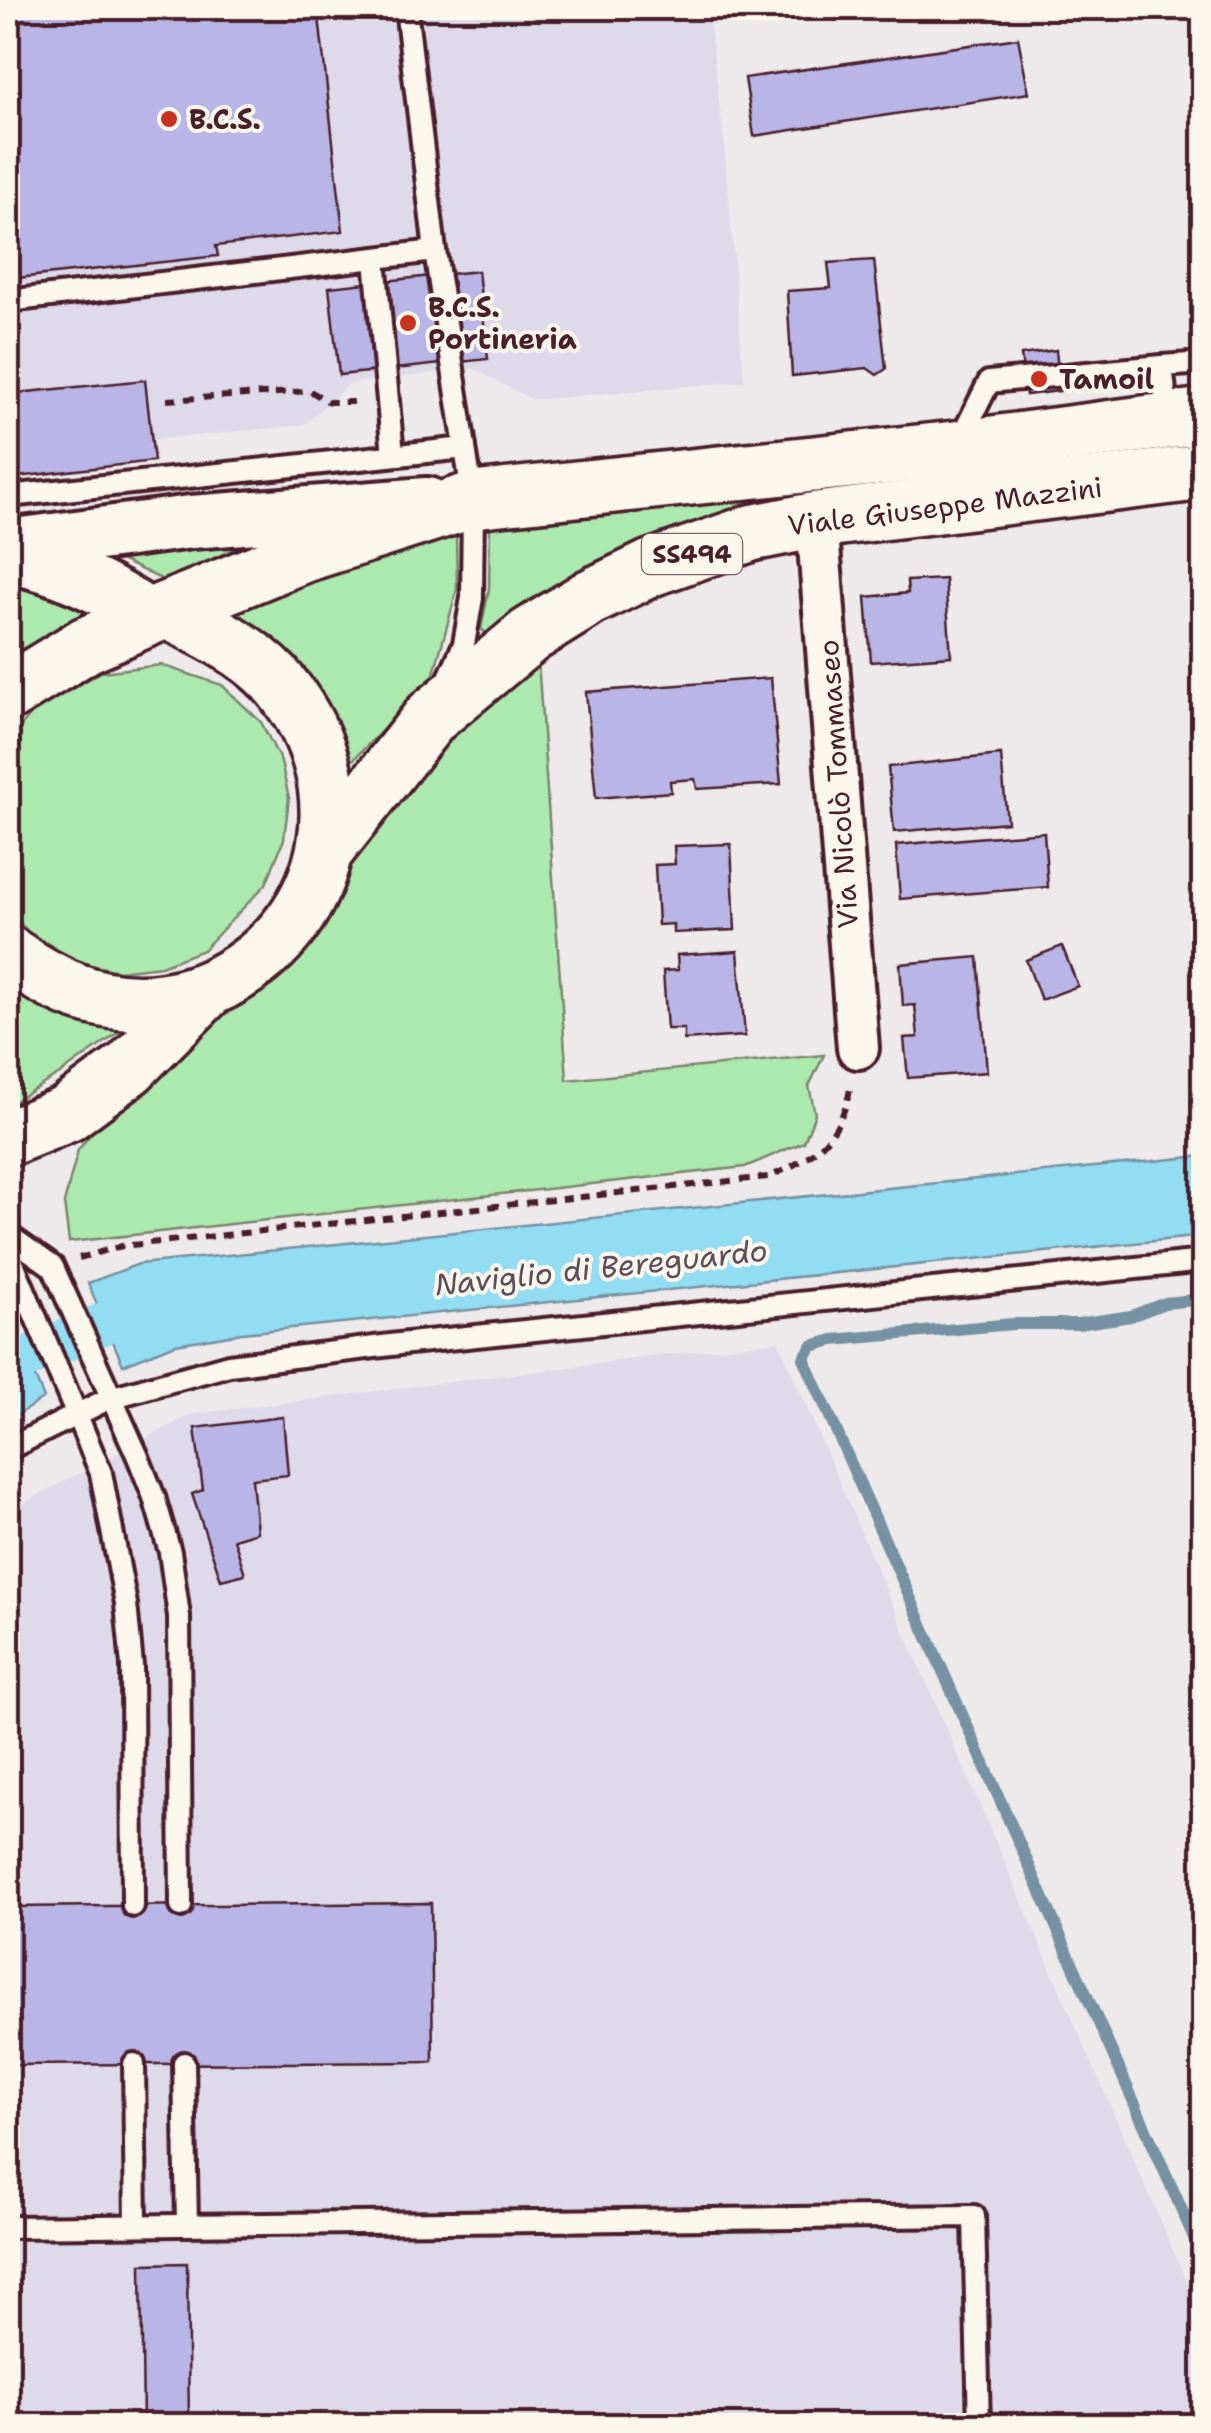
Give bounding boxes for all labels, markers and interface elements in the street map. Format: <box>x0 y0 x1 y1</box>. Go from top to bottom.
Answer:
place label: B.C.S. <box>189 100 261 138</box>
marker: B.C.S. <box>158 108 180 130</box>
place label: B.C.S. Portineria <box>428 288 577 358</box>
marker: B.C.S. Portineria <box>397 312 419 334</box>
place label: Tamoil <box>1059 360 1155 398</box>
marker: Tamoil <box>1028 368 1050 390</box>
street label: Viale Giuseppe Mazzini <box>786 468 1104 544</box>
road number: SS494 <box>642 534 742 574</box>
street label: Via Nicolò Tommaseo <box>809 638 867 930</box>
water label: Naviglio di Bereguardo <box>432 1230 769 1305</box>

